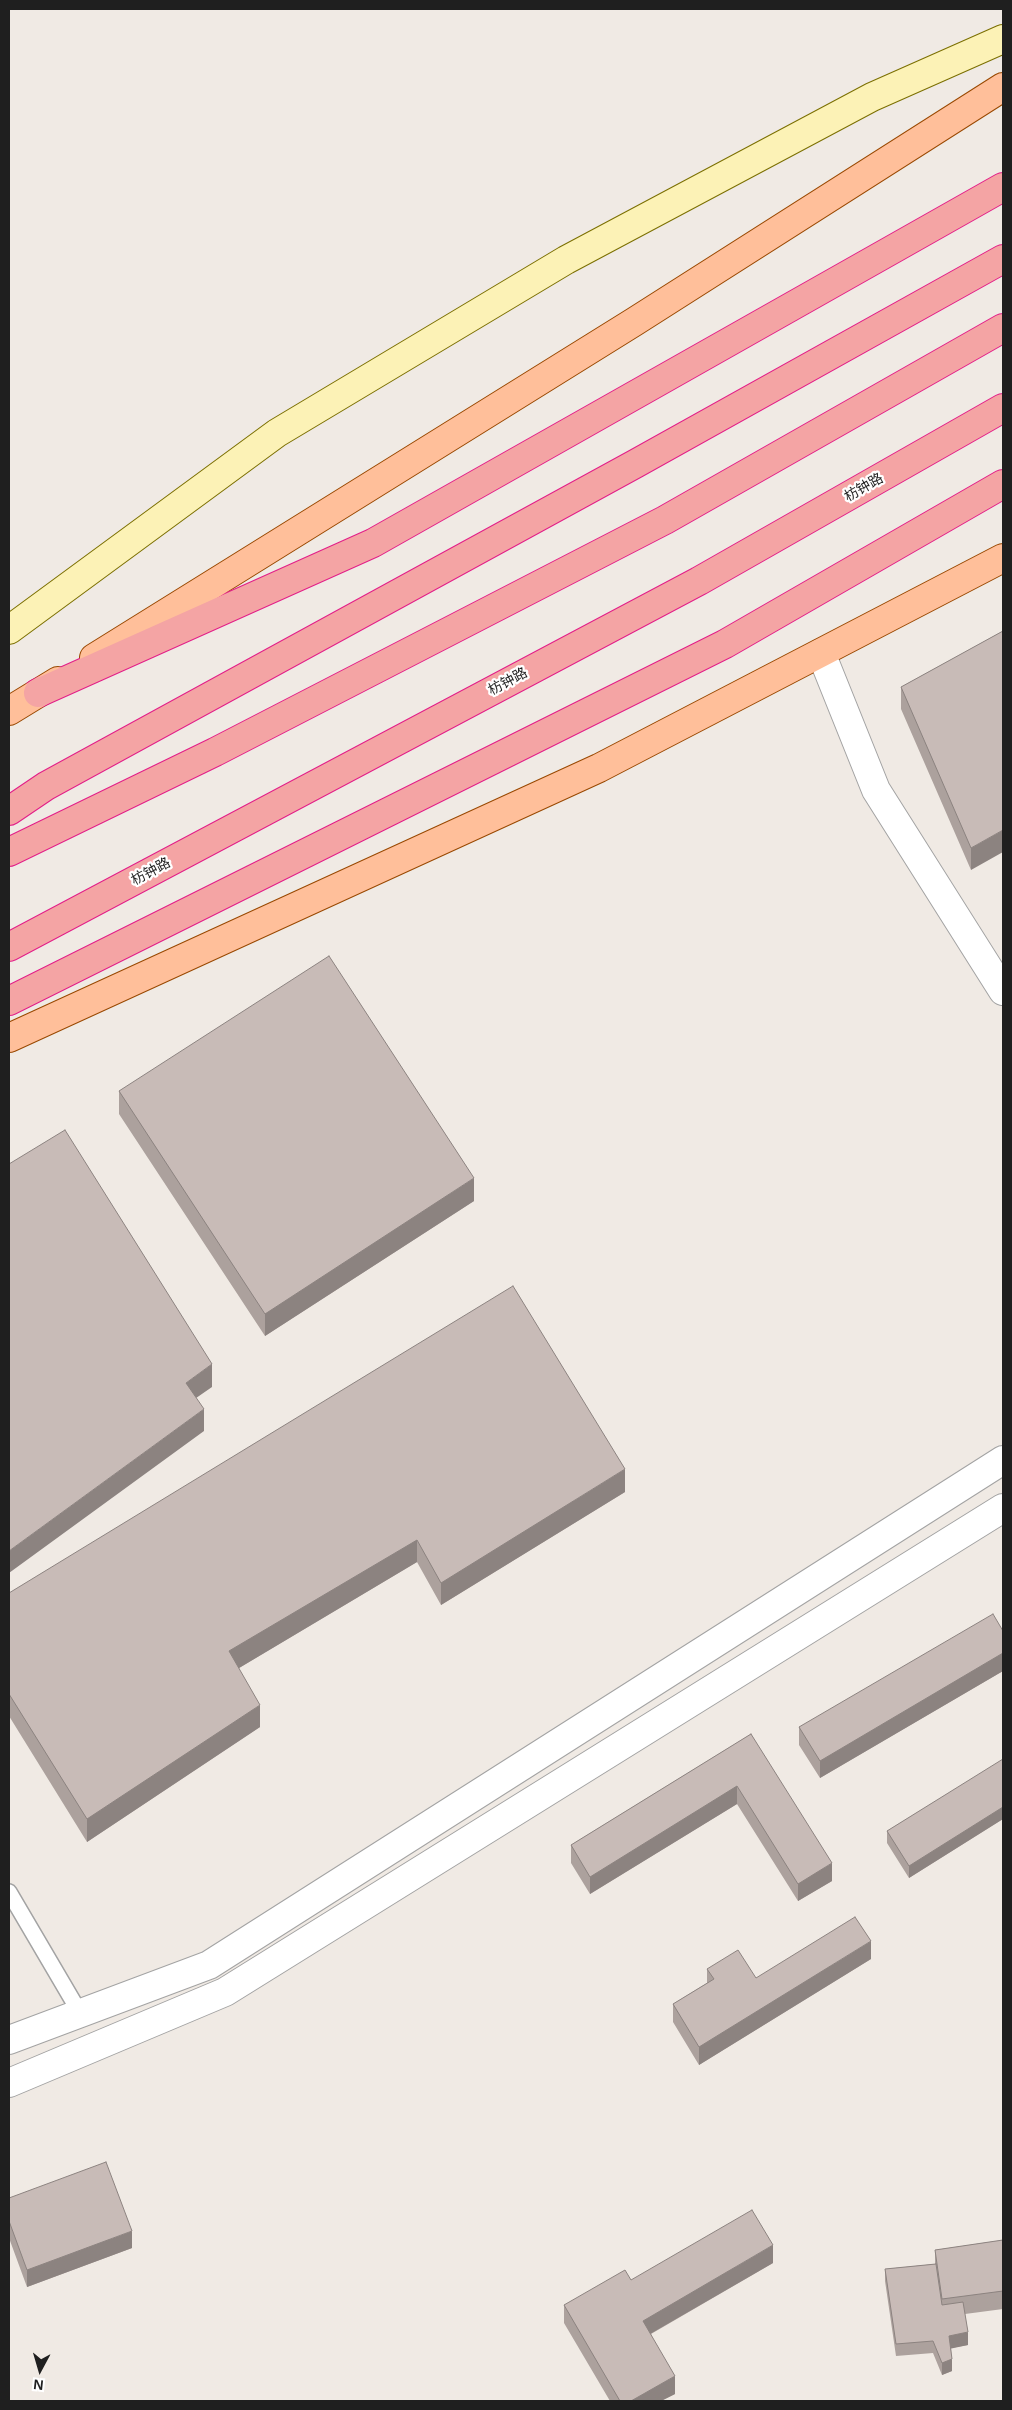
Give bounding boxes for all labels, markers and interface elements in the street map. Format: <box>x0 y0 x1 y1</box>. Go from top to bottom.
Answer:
street label: 枋钟路 <box>842 470 886 506</box>
street label: 枋钟路 <box>486 665 530 699</box>
street label: 枋钟路 <box>129 855 173 889</box>
north arrow <box>15 2345 65 2395</box>
text: N <box>33 2376 44 2393</box>

